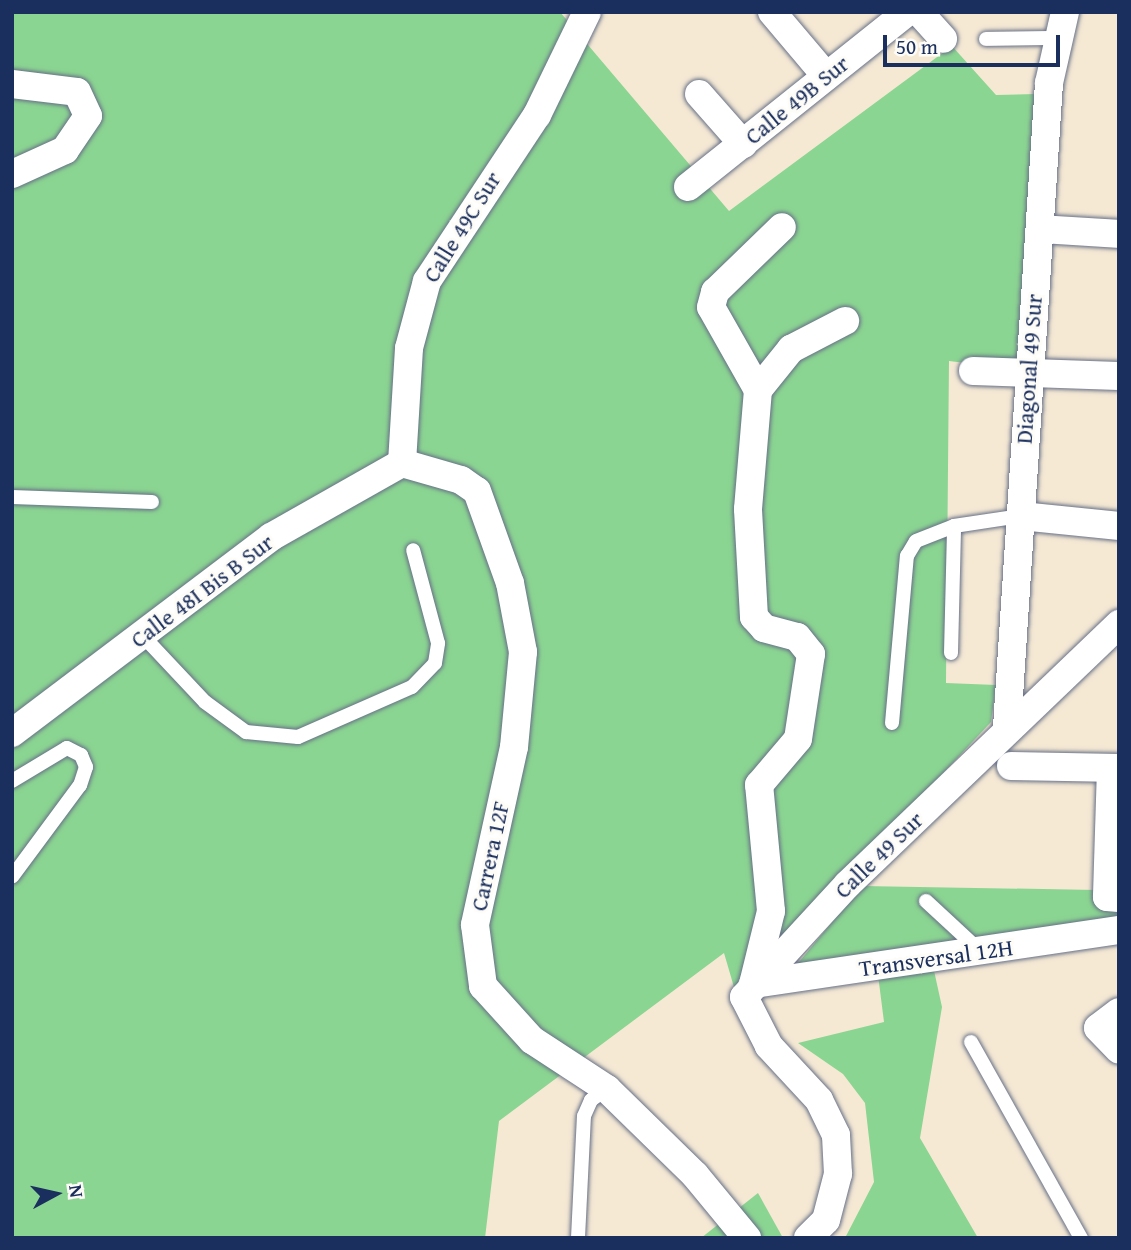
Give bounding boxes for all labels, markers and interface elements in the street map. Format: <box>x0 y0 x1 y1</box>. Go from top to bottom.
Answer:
scale bar <box>886 21 1063 65</box>
text: 50 m <box>896 31 938 62</box>
street label: Calle 49B Sur <box>740 50 854 150</box>
street label: Calle 49C Sur <box>417 167 507 287</box>
street label: Diagonal 49 Sur <box>1010 293 1048 445</box>
street label: Calle 48I Bis B Sur <box>125 528 279 654</box>
street label: Carrera 12F <box>465 799 515 913</box>
street label: Calle 49 Sur <box>829 806 929 904</box>
street label: Transversal 12H <box>857 934 1015 982</box>
north arrow <box>21 1159 91 1229</box>
text: N <box>62 1183 92 1199</box>

